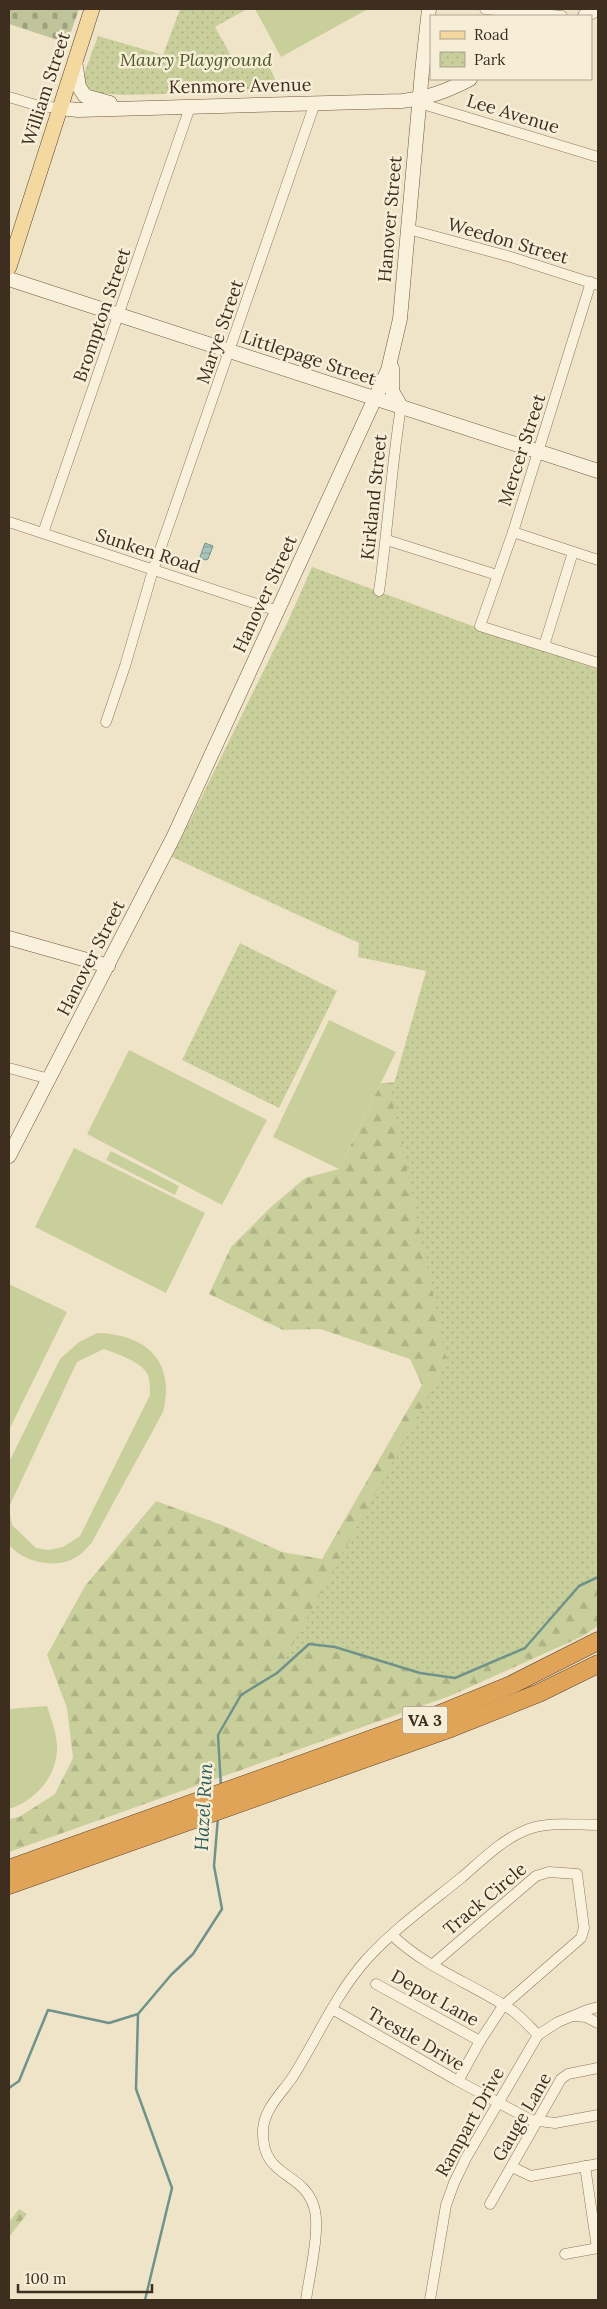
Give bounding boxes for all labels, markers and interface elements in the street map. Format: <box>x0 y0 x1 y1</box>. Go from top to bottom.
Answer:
legend <box>430 15 592 80</box>
text: Road <box>474 25 509 44</box>
street label: William Street <box>16 29 75 149</box>
park label: Maury Playground <box>120 48 272 71</box>
text: Park <box>474 50 505 69</box>
street label: Kenmore Avenue <box>169 73 312 98</box>
street label: Lee Avenue <box>464 89 562 139</box>
street label: Hanover Street <box>373 155 406 283</box>
street label: Weedon Street <box>445 212 571 269</box>
street label: Brompton Street <box>68 245 135 385</box>
street label: Marye Street <box>191 277 248 387</box>
street label: Littlepage Street <box>239 325 379 390</box>
street label: Mercer Street <box>493 391 550 509</box>
street label: Kirkland Street <box>355 433 392 561</box>
street label: Sunken Road <box>93 523 204 578</box>
street label: Hanover Street <box>227 531 302 656</box>
street label: Hanover Street <box>52 896 130 1020</box>
road number: VA 3 <box>402 1706 448 1734</box>
water label: Hazel Run <box>189 1762 217 1852</box>
street label: Track Circle <box>438 1857 531 1940</box>
street label: Depot Lane <box>387 1964 483 2031</box>
street label: Trestle Drive <box>364 2002 469 2076</box>
street label: Rampart Drive <box>430 2063 509 2180</box>
street label: Gauge Lane <box>487 2068 556 2165</box>
scale bar <box>18 2262 151 2294</box>
text: 100 m <box>25 2269 66 2288</box>

